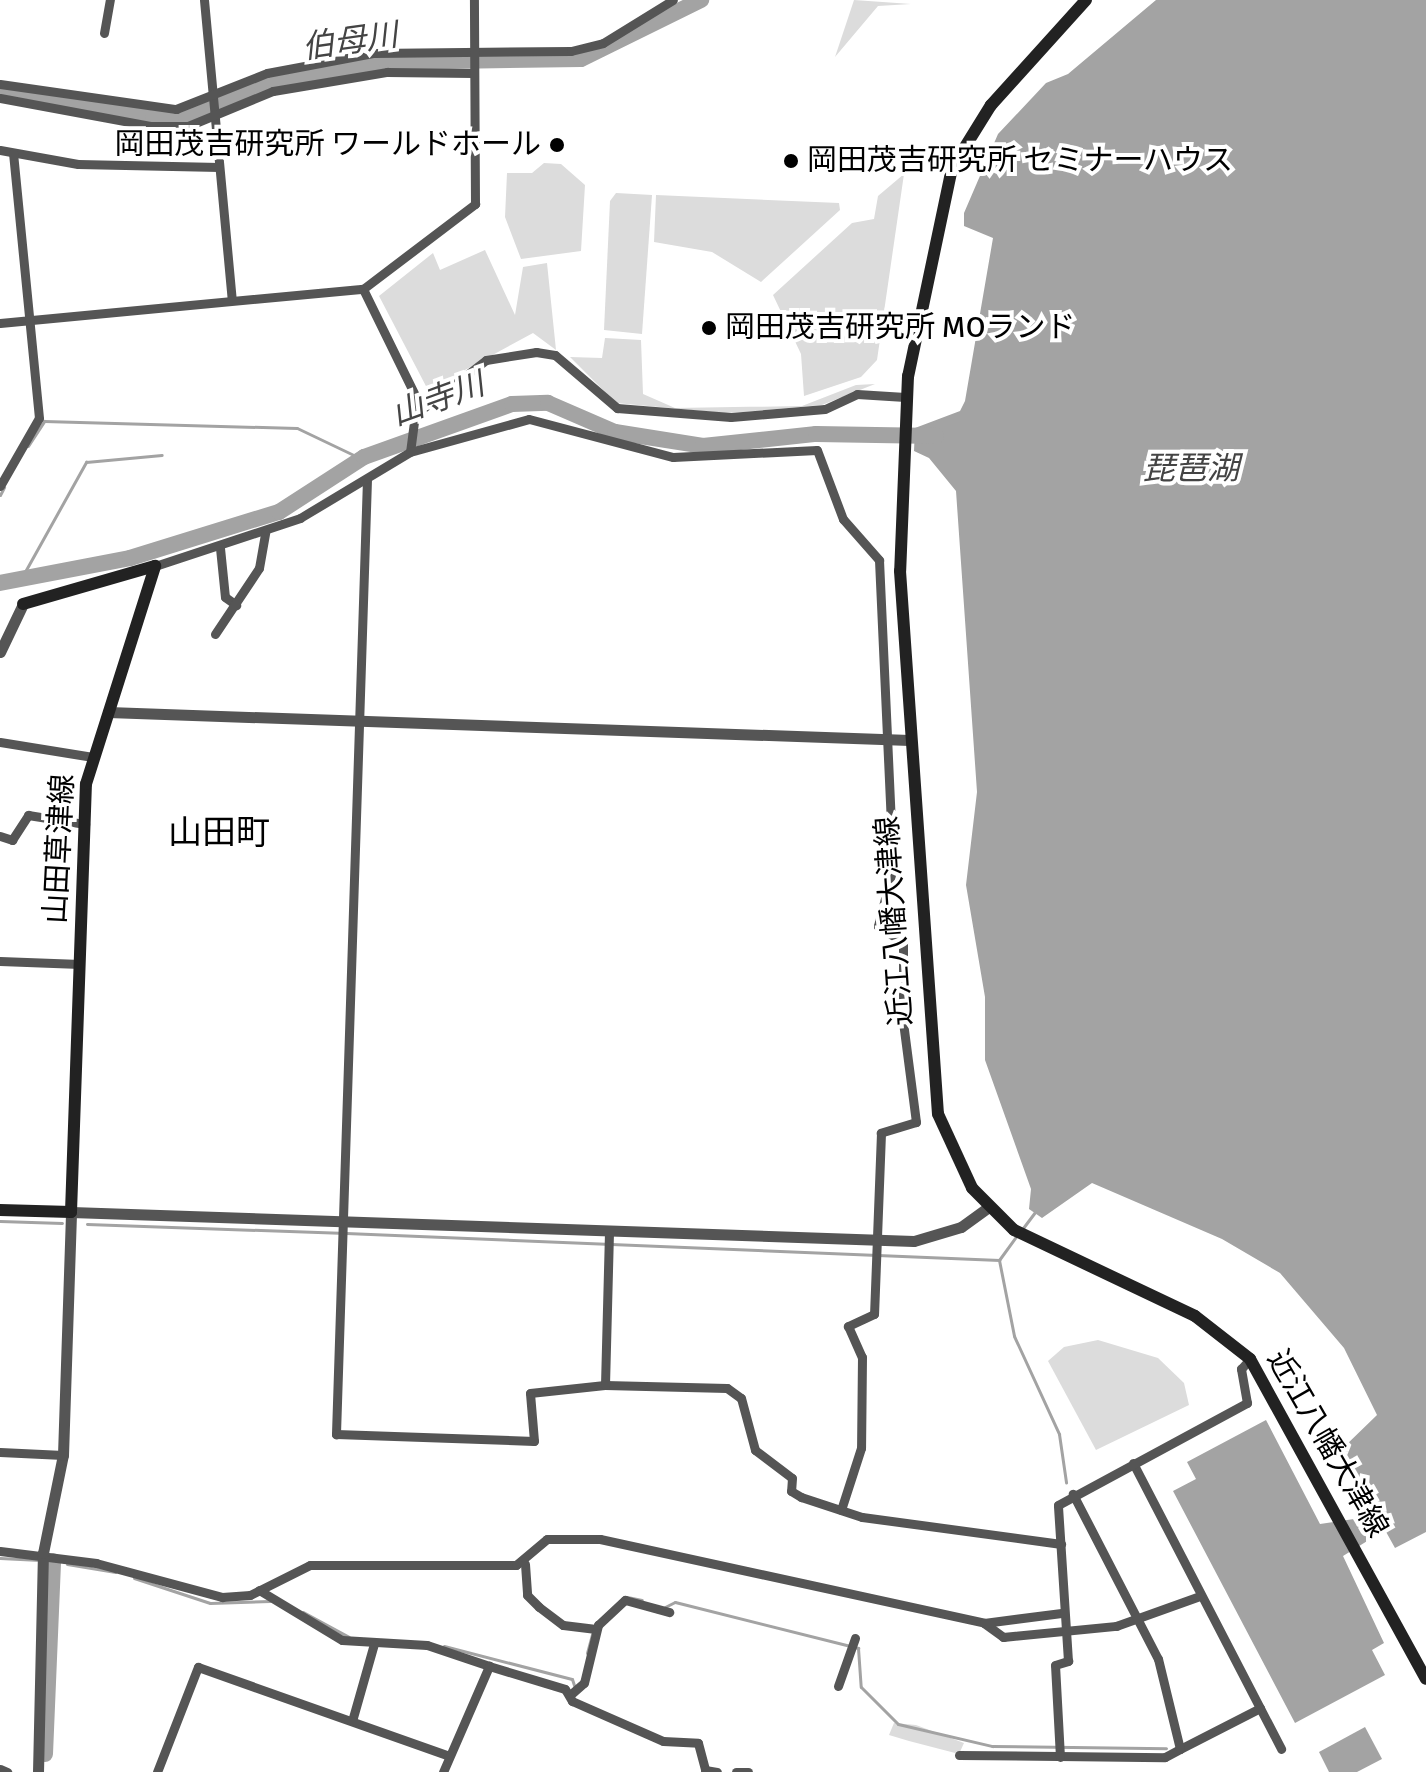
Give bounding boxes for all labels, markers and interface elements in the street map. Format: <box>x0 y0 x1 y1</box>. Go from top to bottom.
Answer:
water label: 伯母川 <box>300 16 400 68</box>
place label: 岡田茂吉研究所 ワールドホール <box>114 127 541 163</box>
marker: 岡田茂吉研究所 ワールドホール <box>548 136 566 154</box>
place label: 岡田茂吉研究所 セミナーハウス <box>807 143 1234 179</box>
marker: 岡田茂吉研究所 セミナーハウス <box>782 152 800 170</box>
place label: 岡田茂吉研究所 MOランド <box>725 310 1076 346</box>
marker: 岡田茂吉研究所 MOランド <box>700 319 718 337</box>
water label: 山寺川 <box>386 366 490 434</box>
water label: 琵琶湖 <box>1143 450 1239 488</box>
street label: 山田草津線 <box>38 773 82 925</box>
district label: 山田町 <box>168 814 270 854</box>
street label: 近江八幡大津線 <box>870 815 920 1027</box>
street label: 近江八幡大津線 <box>1259 1344 1395 1544</box>

